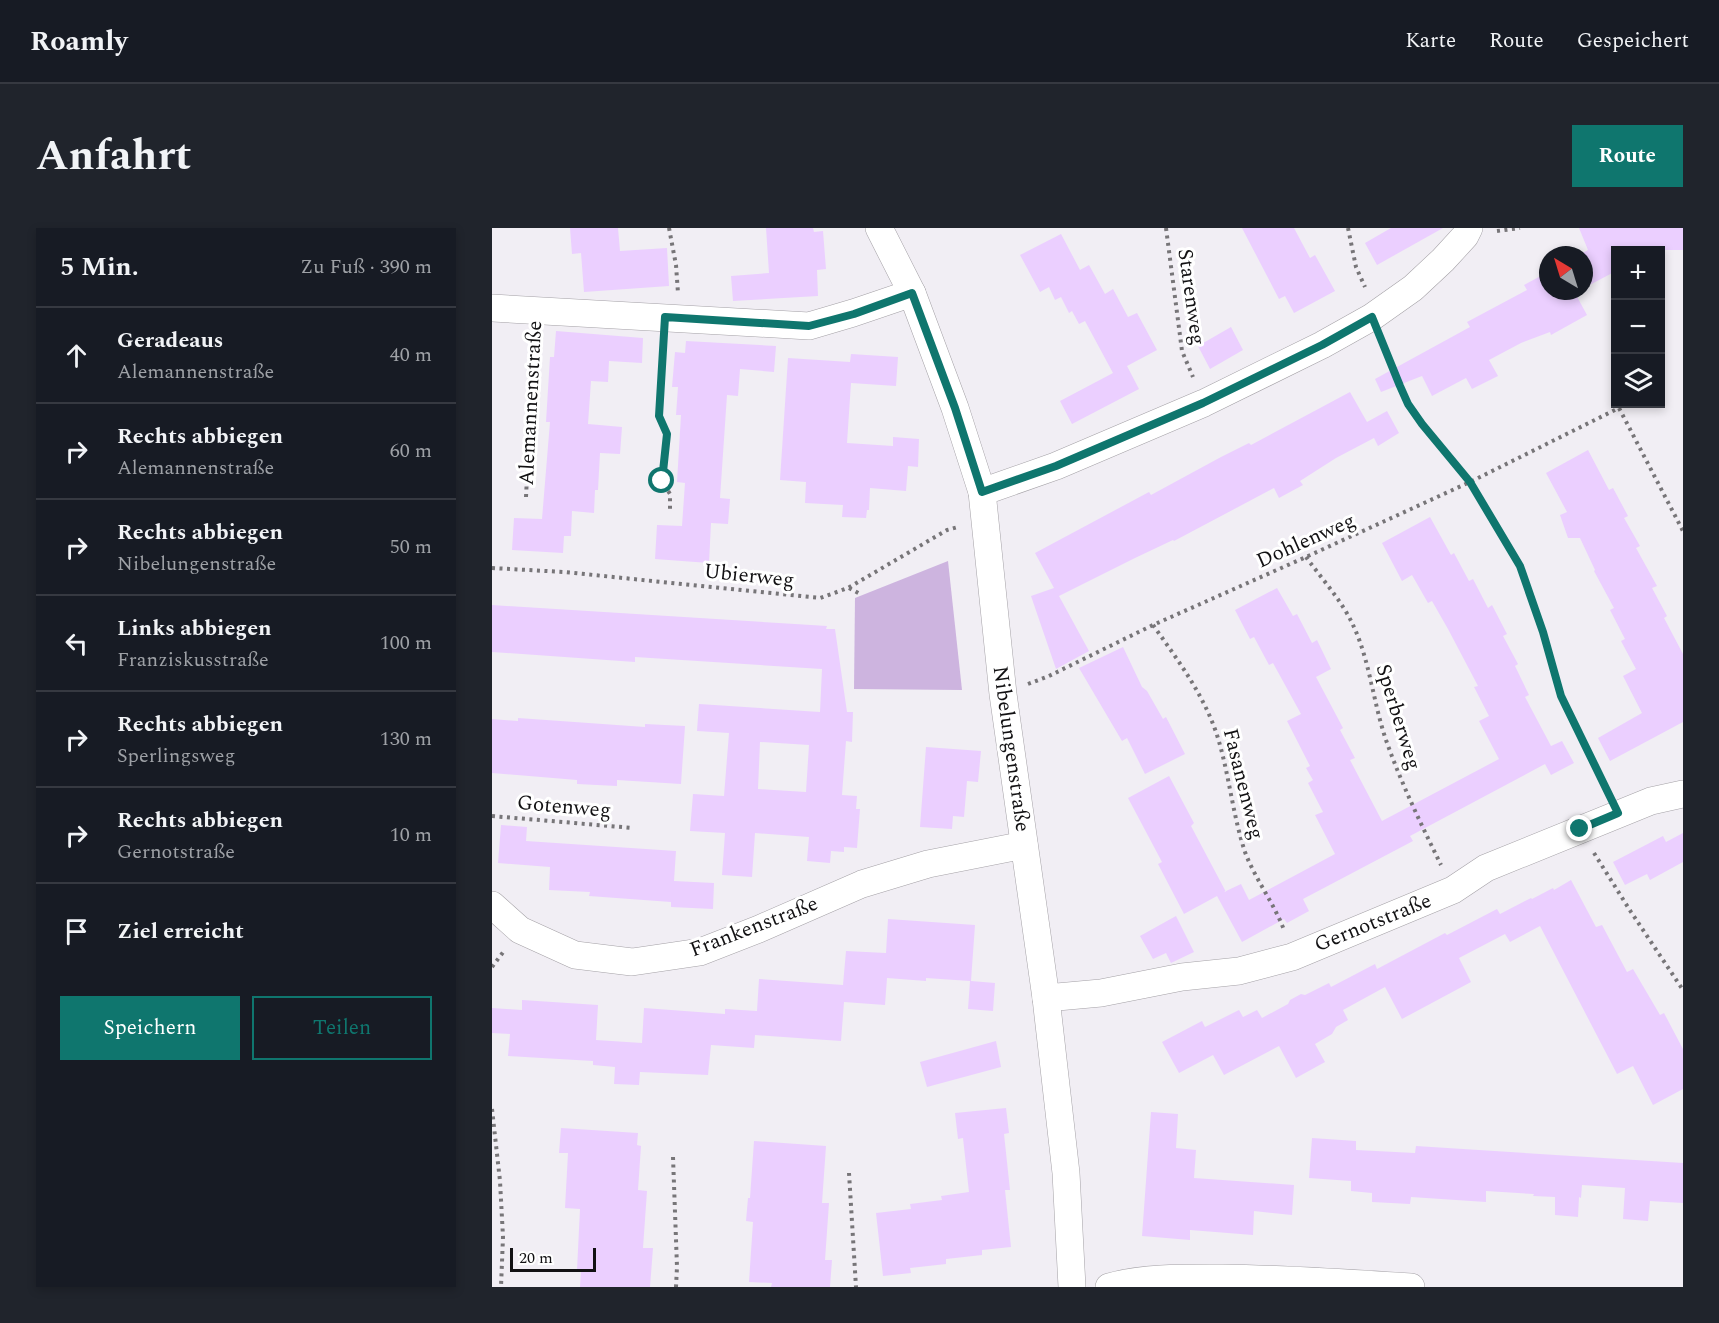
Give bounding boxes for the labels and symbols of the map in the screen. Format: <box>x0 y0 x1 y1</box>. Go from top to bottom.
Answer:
north arrow <box>1539 246 1593 300</box>
street label: Starenweg <box>1168 247 1214 347</box>
street label: Alemannenstraße <box>511 320 551 486</box>
route start <box>648 467 674 493</box>
street label: Dohlenweg <box>1251 505 1361 577</box>
street label: Ubierweg <box>702 555 796 597</box>
street label: Sperberweg <box>1367 660 1429 774</box>
street label: Nibelungenstraße <box>984 664 1038 834</box>
street label: Fasanenweg <box>1214 725 1272 843</box>
street label: Gotenweg <box>516 787 612 827</box>
route end <box>1566 815 1592 841</box>
street label: Gernotstraße <box>1310 885 1436 961</box>
street label: Frankenstraße <box>685 888 823 966</box>
scale bar <box>510 1245 596 1272</box>

